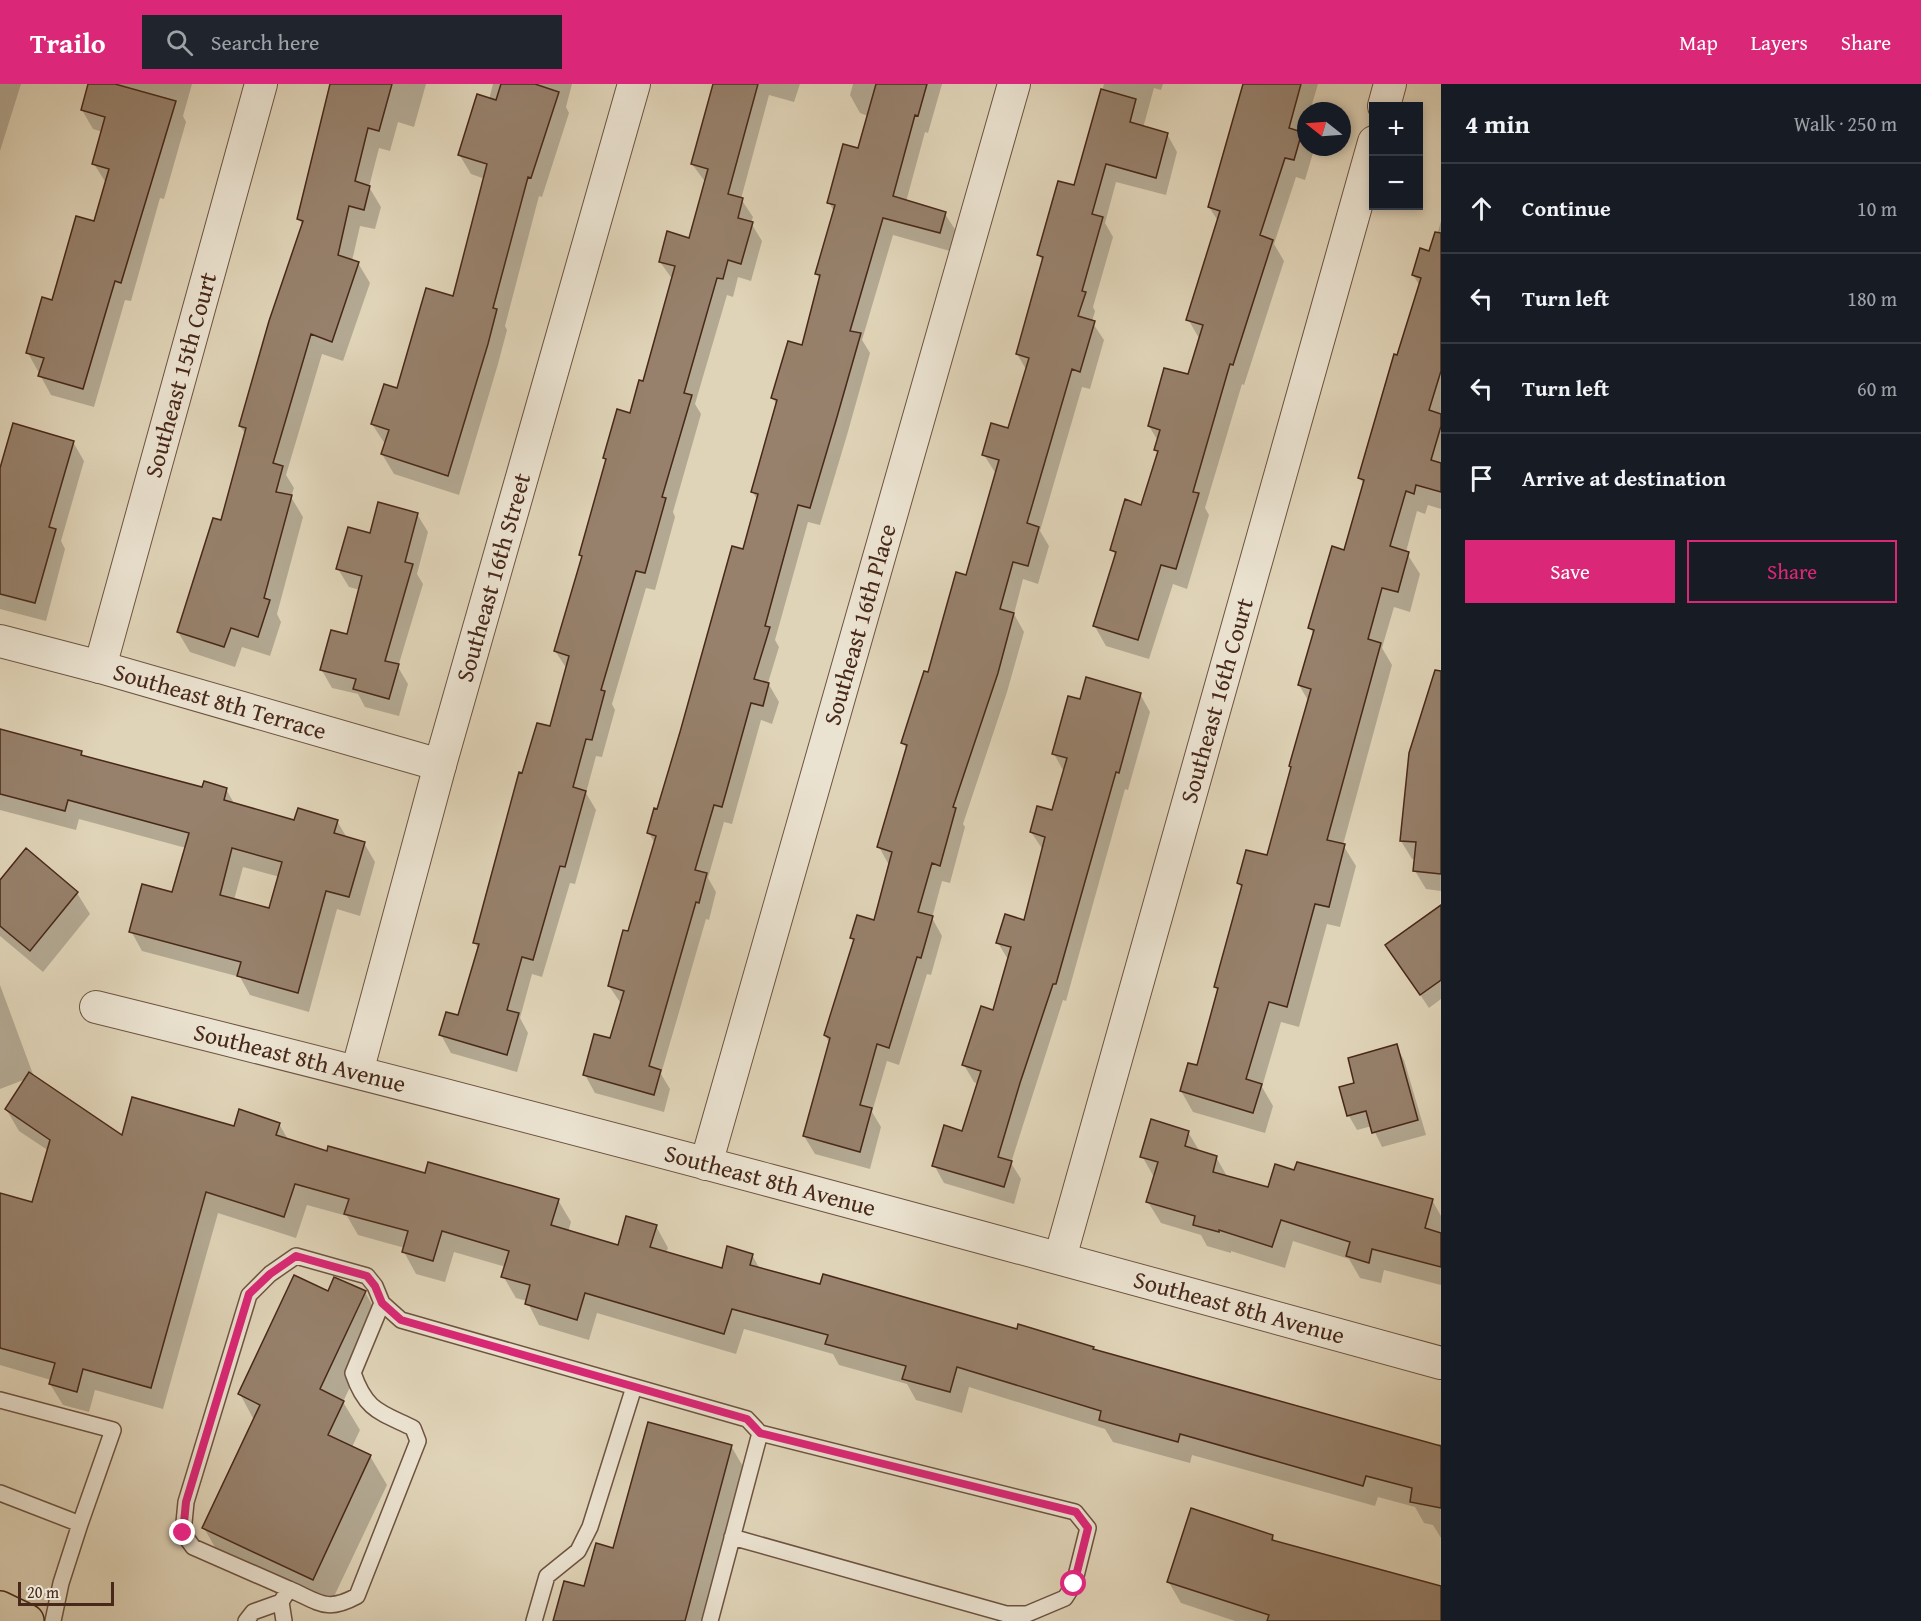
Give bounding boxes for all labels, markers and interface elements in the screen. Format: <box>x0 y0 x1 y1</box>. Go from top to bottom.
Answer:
search box <box>142 15 562 69</box>
text: Trailo <box>30 22 106 63</box>
icon: search <box>163 26 196 59</box>
text: Search here <box>211 26 319 58</box>
text: Map <box>1679 27 1718 58</box>
text: Layers <box>1751 27 1808 58</box>
text: Share <box>1841 27 1891 58</box>
north arrow <box>1297 102 1351 156</box>
map controls <box>1369 102 1423 210</box>
button: + <box>1369 102 1423 156</box>
text: 4 min <box>1465 104 1530 143</box>
text: Walk · 250 m <box>1794 109 1897 138</box>
button: − <box>1369 156 1423 210</box>
icon: ahead <box>1465 192 1498 225</box>
text: Continue <box>1522 192 1611 224</box>
text: 10 m <box>1857 194 1897 223</box>
street label: Southeast 15th Court <box>135 268 225 482</box>
icon: left <box>1465 282 1498 315</box>
text: Turn left <box>1522 282 1609 314</box>
text: 180 m <box>1847 284 1897 313</box>
icon: left <box>1465 372 1498 405</box>
text: Turn left <box>1522 372 1609 404</box>
text: 60 m <box>1857 374 1897 403</box>
icon: arrive <box>1465 462 1498 495</box>
text: Arrive at destination <box>1522 462 1726 494</box>
street label: Southeast 16th Street <box>447 468 539 686</box>
street label: Southeast 16th Place <box>814 519 905 729</box>
button: Save <box>1465 540 1675 603</box>
button: Share <box>1687 540 1897 603</box>
street label: Southeast 16th Court <box>1171 593 1262 807</box>
street label: Southeast 8th Terrace <box>109 654 331 748</box>
street label: Southeast 8th Avenue <box>190 1014 410 1101</box>
street label: Southeast 8th Avenue <box>661 1135 880 1225</box>
street label: Southeast 8th Avenue <box>1130 1262 1349 1353</box>
route end <box>169 1519 195 1545</box>
route start <box>1060 1570 1086 1596</box>
scale bar <box>18 1579 114 1606</box>
text: 20 m <box>27 1580 59 1604</box>

